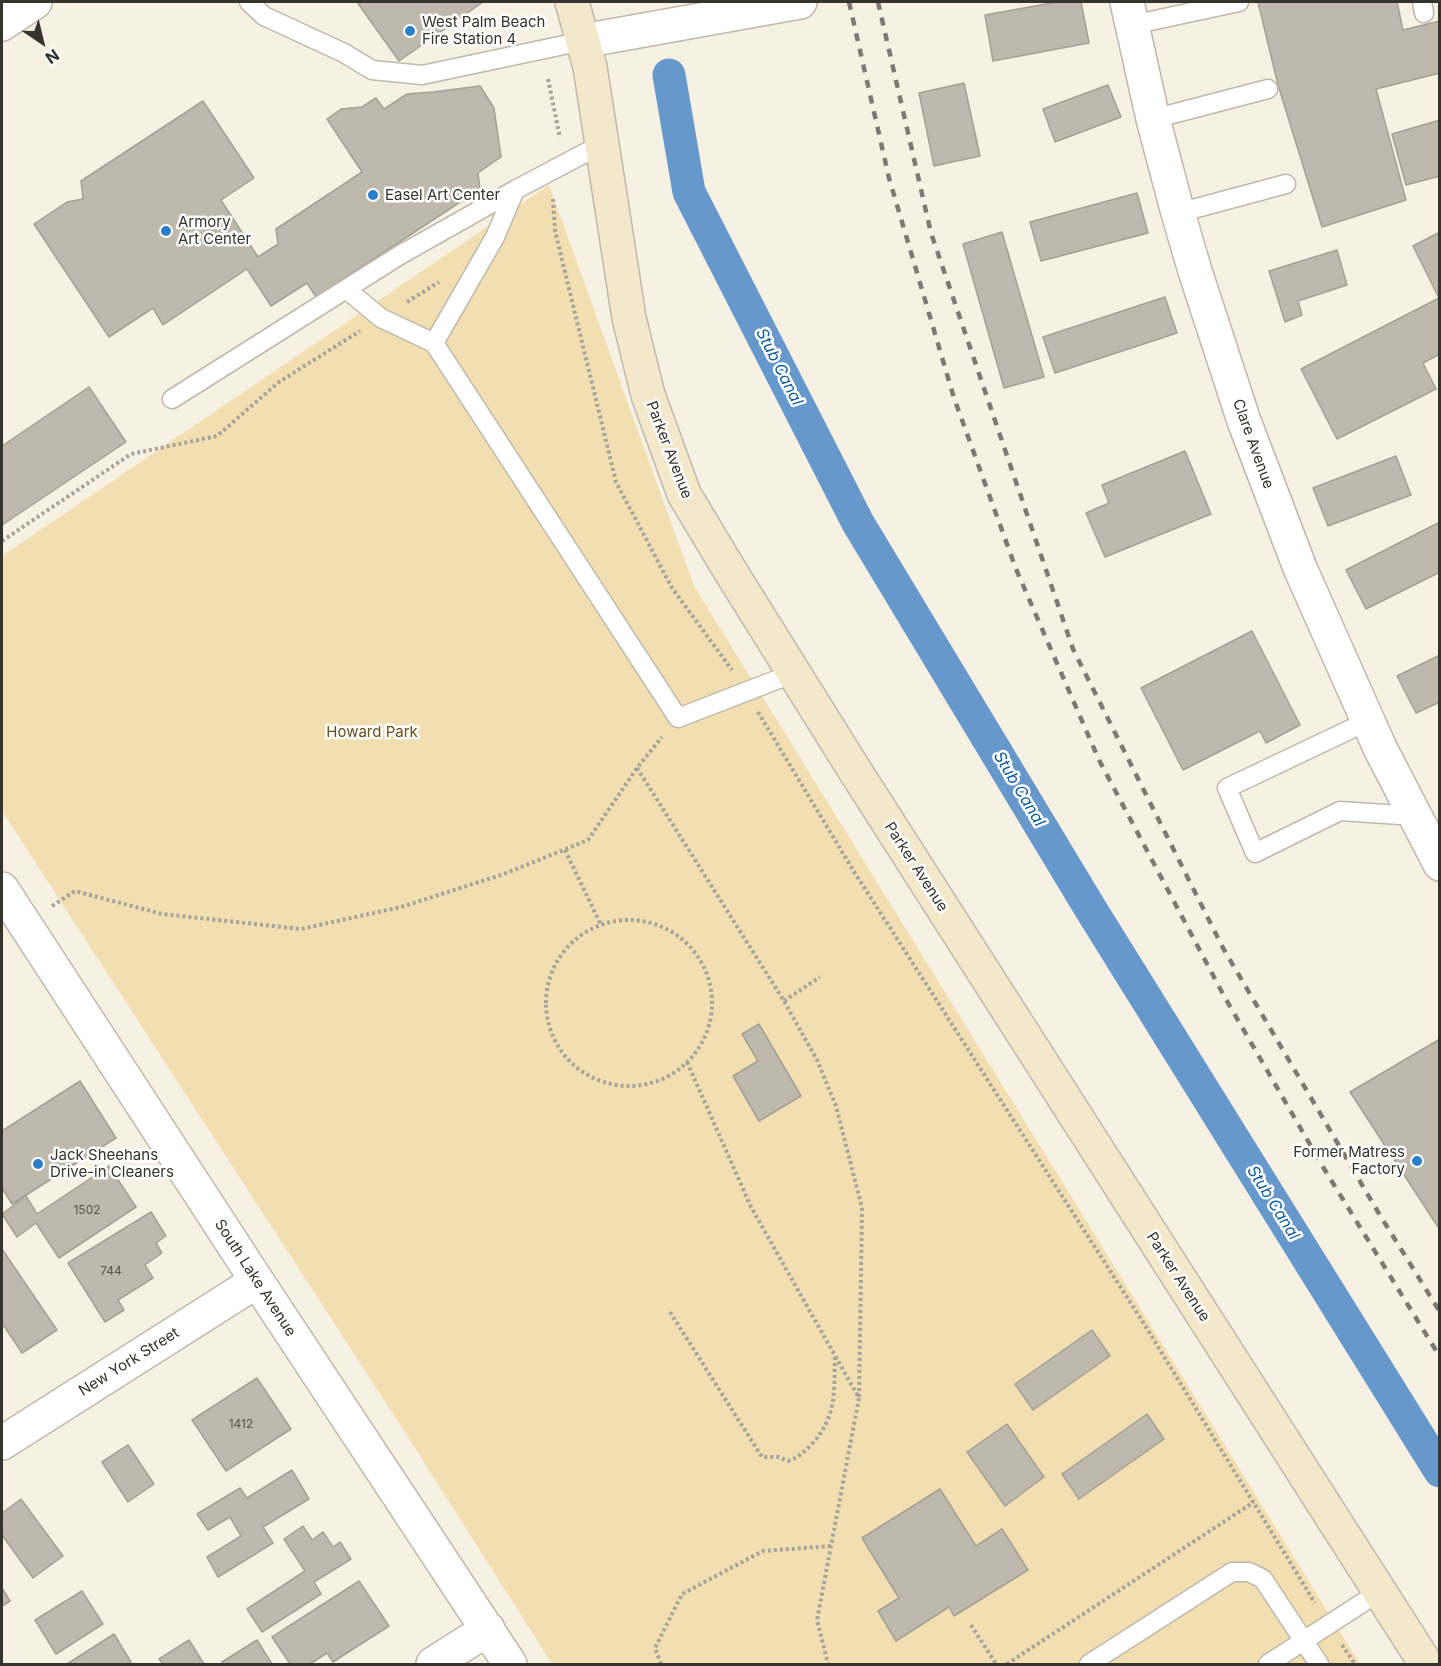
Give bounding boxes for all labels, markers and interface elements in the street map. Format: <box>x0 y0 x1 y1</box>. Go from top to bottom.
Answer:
north arrow <box>12 12 72 72</box>
place label: West Palm Beach Fire Station 4 <box>422 13 545 48</box>
marker: West Palm Beach Fire Station 4 <box>403 24 417 38</box>
text: N <box>42 45 63 68</box>
place label: Easel Art Center <box>385 186 500 204</box>
marker: Easel Art Center <box>366 188 380 202</box>
place label: Armory Art Center <box>178 213 251 248</box>
marker: Armory Art Center <box>159 224 173 238</box>
water label: Stub Canal <box>751 325 807 409</box>
street label: Clare Avenue <box>1228 397 1278 491</box>
street label: Parker Avenue <box>642 399 696 501</box>
park label: Howard Park <box>326 723 418 741</box>
water label: Stub Canal <box>989 748 1049 830</box>
street label: Parker Avenue <box>880 819 952 915</box>
place label: Former Matress Factory <box>1293 1143 1405 1178</box>
place label: Jack Sheehans Drive-in Cleaners <box>50 1146 174 1181</box>
marker: Former Matress Factory <box>1410 1154 1424 1168</box>
marker: Jack Sheehans Drive-in Cleaners <box>31 1157 45 1171</box>
water label: Stub Canal <box>1243 1162 1303 1244</box>
house number: 1502 <box>73 1203 101 1217</box>
street label: South Lake Avenue <box>210 1216 300 1340</box>
street label: Parker Avenue <box>1142 1229 1214 1325</box>
house number: 744 <box>100 1264 122 1278</box>
street label: New York Street <box>75 1324 183 1400</box>
house number: 1412 <box>229 1417 253 1431</box>

